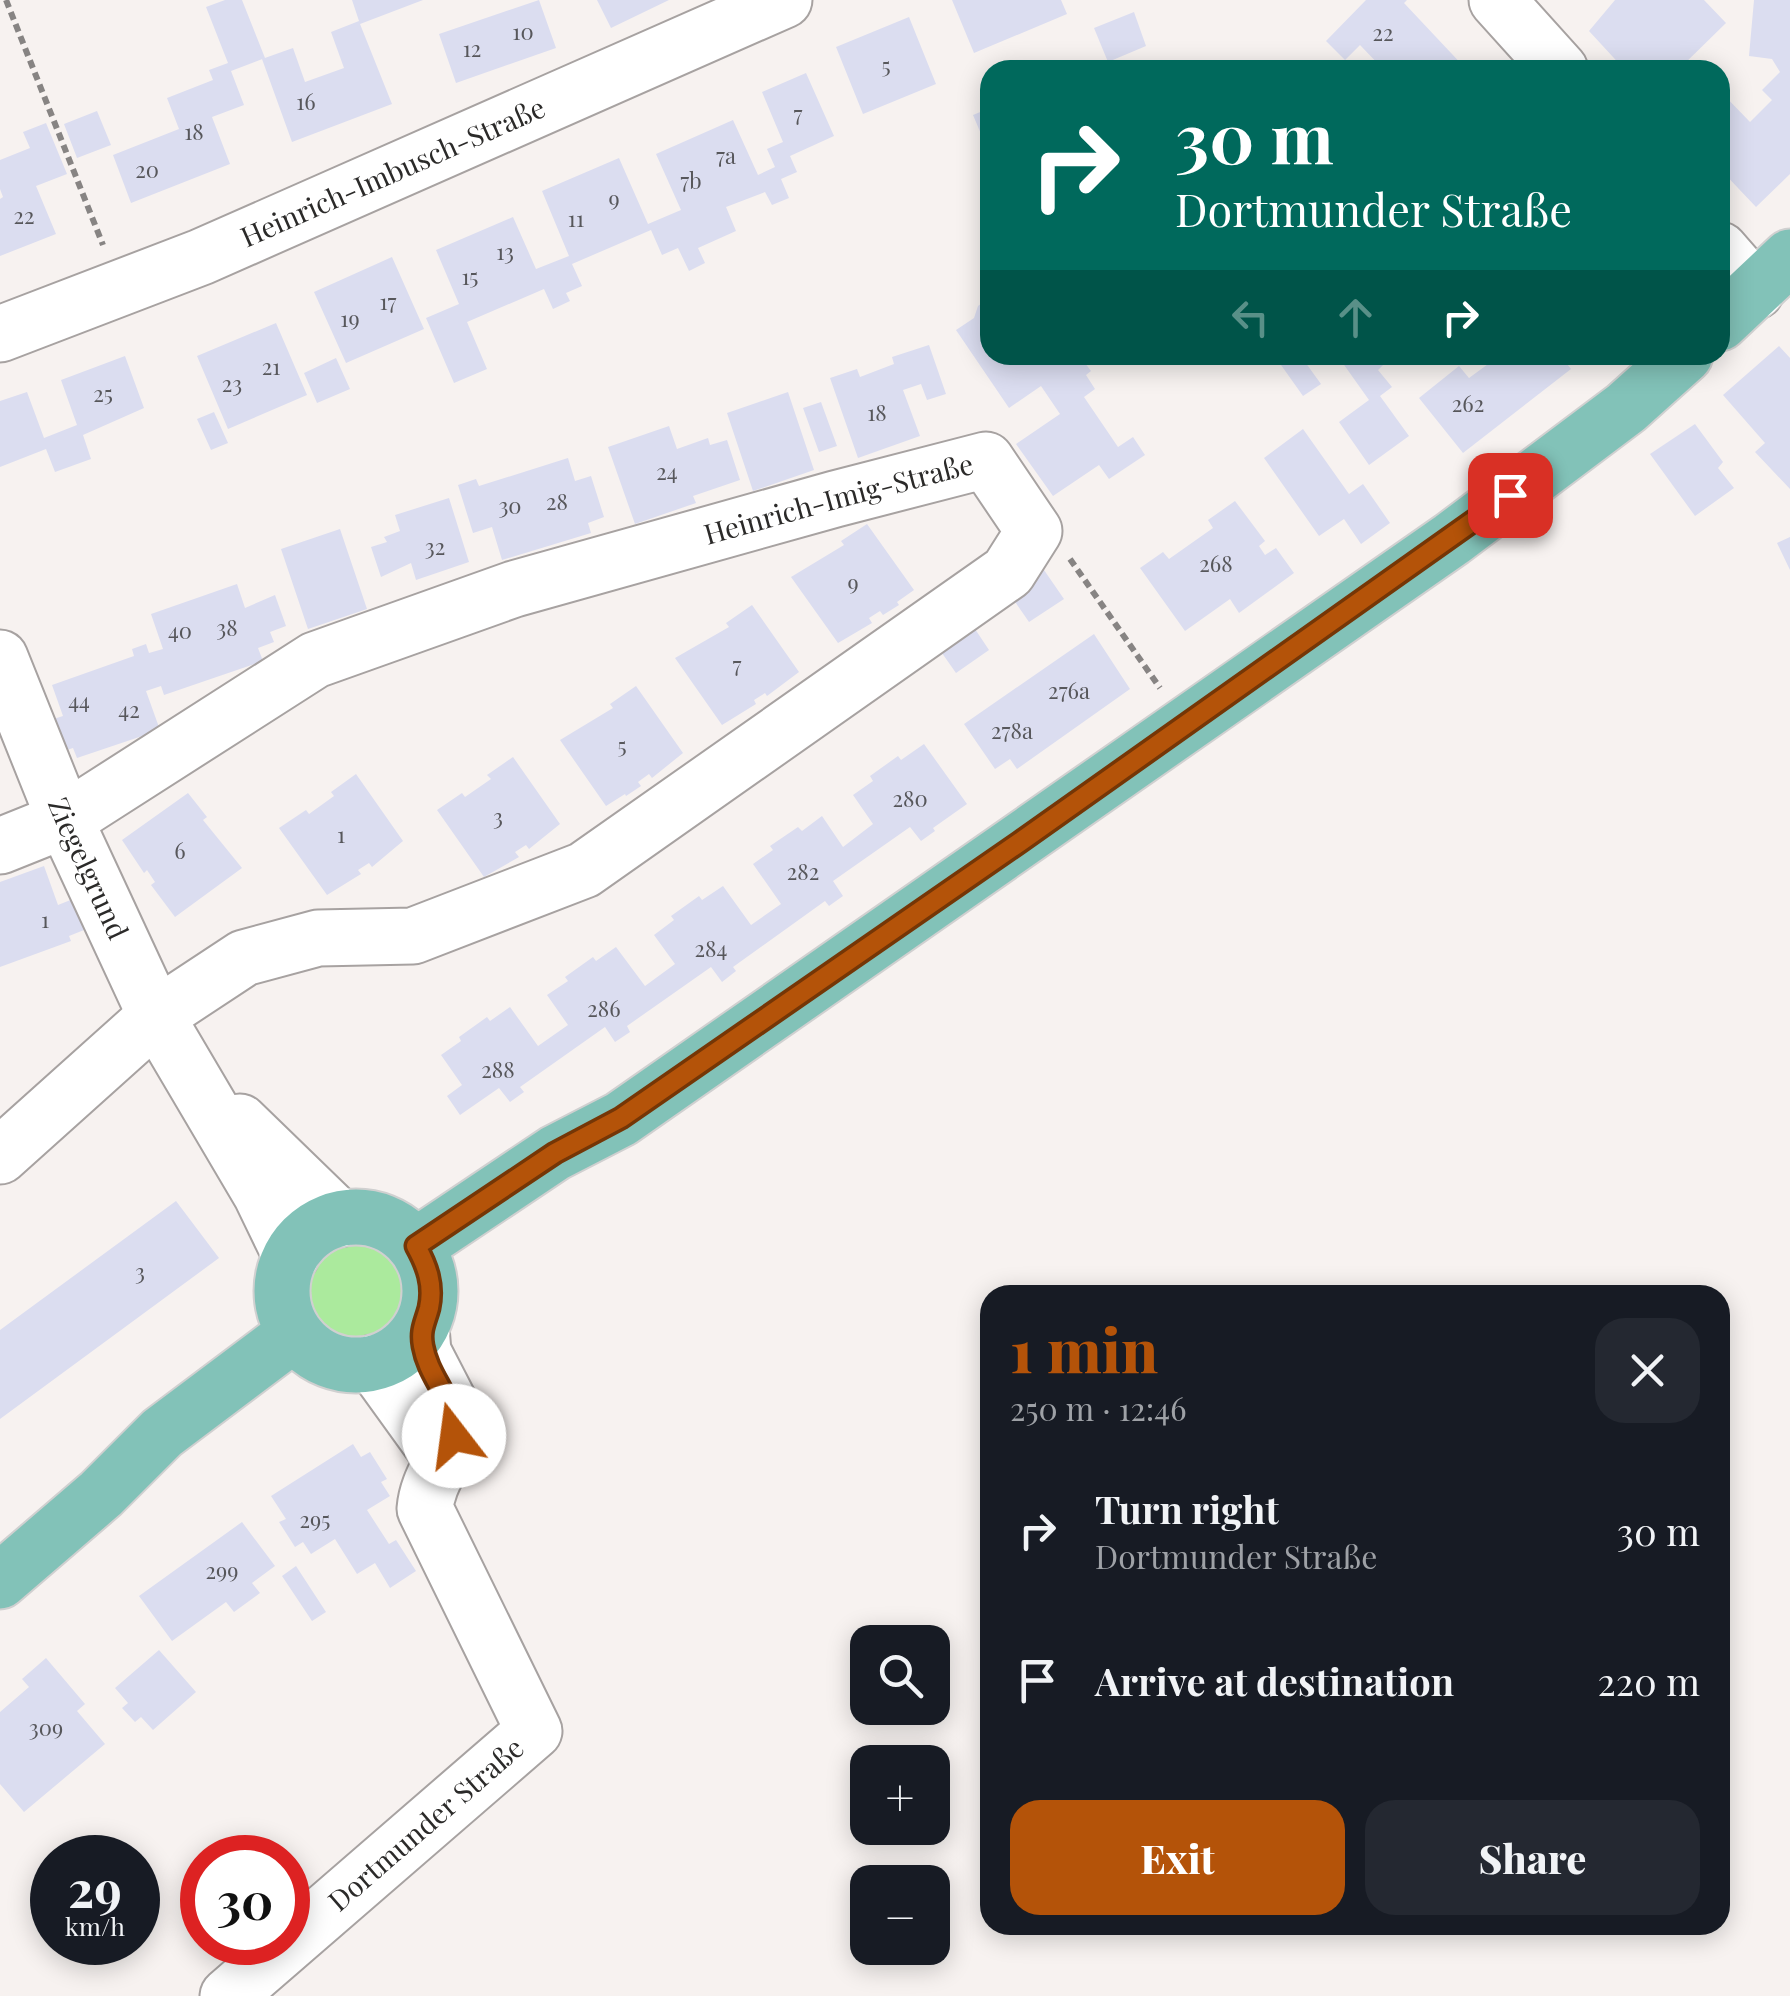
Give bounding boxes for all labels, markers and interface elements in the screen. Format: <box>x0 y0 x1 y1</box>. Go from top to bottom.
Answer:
house number: 10 <box>512 16 534 46</box>
house number: 22 <box>1372 17 1394 47</box>
house number: 12 <box>463 33 481 63</box>
house number: 5 <box>881 50 891 80</box>
house number: 16 <box>296 86 316 116</box>
street label: Heinrich-Imbusch-Straße <box>234 88 550 254</box>
text: 30 m <box>1175 88 1334 182</box>
house number: 7 <box>794 98 803 128</box>
icon: right <box>1010 100 1140 230</box>
house number: 18 <box>184 116 204 146</box>
house number: 7a <box>716 140 736 170</box>
house number: 20 <box>135 154 159 184</box>
house number: 7b <box>680 165 702 195</box>
text: Dortmunder Straße <box>1175 178 1572 238</box>
house number: 9 <box>608 183 620 213</box>
house number: 22 <box>13 200 35 230</box>
house number: 11 <box>568 203 584 233</box>
house number: 13 <box>496 236 514 266</box>
house number: 15 <box>461 261 479 291</box>
house number: 17 <box>379 286 397 316</box>
icon: left <box>1223 290 1278 345</box>
icon: ahead <box>1328 290 1383 345</box>
icon: right <box>1433 290 1488 345</box>
house number: 19 <box>340 303 360 333</box>
house number: 21 <box>262 351 280 381</box>
house number: 23 <box>222 368 242 398</box>
house number: 25 <box>93 378 113 408</box>
house number: 262 <box>1452 388 1484 418</box>
house number: 18 <box>867 397 887 427</box>
street label: Heinrich-Imig-Straße <box>699 444 977 552</box>
pin <box>1468 453 1553 538</box>
house number: 24 <box>656 456 678 486</box>
icon: arrive <box>1483 468 1538 523</box>
house number: 28 <box>546 486 568 516</box>
house number: 30 <box>498 490 522 520</box>
house number: 32 <box>425 531 445 561</box>
house number: 268 <box>1199 548 1233 578</box>
house number: 9 <box>847 567 859 597</box>
house number: 38 <box>216 612 238 642</box>
house number: 40 <box>168 615 192 645</box>
house number: 7 <box>733 649 742 679</box>
house number: 276a <box>1048 675 1090 705</box>
house number: 44 <box>68 685 90 715</box>
house number: 42 <box>118 694 140 724</box>
house number: 278a <box>991 715 1033 745</box>
house number: 5 <box>617 730 627 760</box>
house number: 280 <box>892 783 928 813</box>
street label: Ziegelgrund <box>41 791 138 945</box>
house number: 3 <box>493 801 503 831</box>
house number: 1 <box>337 819 345 849</box>
house number: 6 <box>174 835 186 865</box>
house number: 282 <box>787 856 819 886</box>
house number: 1 <box>41 904 49 934</box>
house number: 284 <box>695 933 728 963</box>
house number: 286 <box>587 993 621 1023</box>
house number: 288 <box>481 1054 515 1084</box>
house number: 3 <box>135 1256 145 1286</box>
text: 1 min <box>1010 1308 1158 1388</box>
button: close <box>1595 1318 1700 1423</box>
position arrow <box>402 1384 506 1488</box>
text: 250 m · 12:46 <box>1010 1386 1187 1429</box>
text: Turn right <box>1095 1483 1279 1534</box>
icon: right <box>1010 1503 1065 1558</box>
house number: 295 <box>300 1504 330 1534</box>
text: 30 m <box>1617 1505 1700 1556</box>
text: Dortmunder Straße <box>1095 1534 1377 1577</box>
house number: 299 <box>206 1555 238 1585</box>
map controls <box>850 1625 950 1965</box>
button: search <box>850 1625 950 1725</box>
icon: arrive <box>1010 1653 1065 1708</box>
text: Arrive at destination <box>1095 1655 1454 1706</box>
text: 220 m <box>1598 1655 1700 1706</box>
house number: 309 <box>29 1712 63 1742</box>
street label: Dortmunder Straße <box>320 1728 531 1918</box>
button: + <box>850 1745 950 1845</box>
button: Exit <box>1010 1800 1345 1915</box>
button: Share <box>1365 1800 1700 1915</box>
speed limit sign: 30 <box>180 1835 310 1965</box>
text: 29 <box>68 1854 122 1921</box>
button: − <box>850 1865 950 1965</box>
text: km/h <box>65 1909 125 1942</box>

